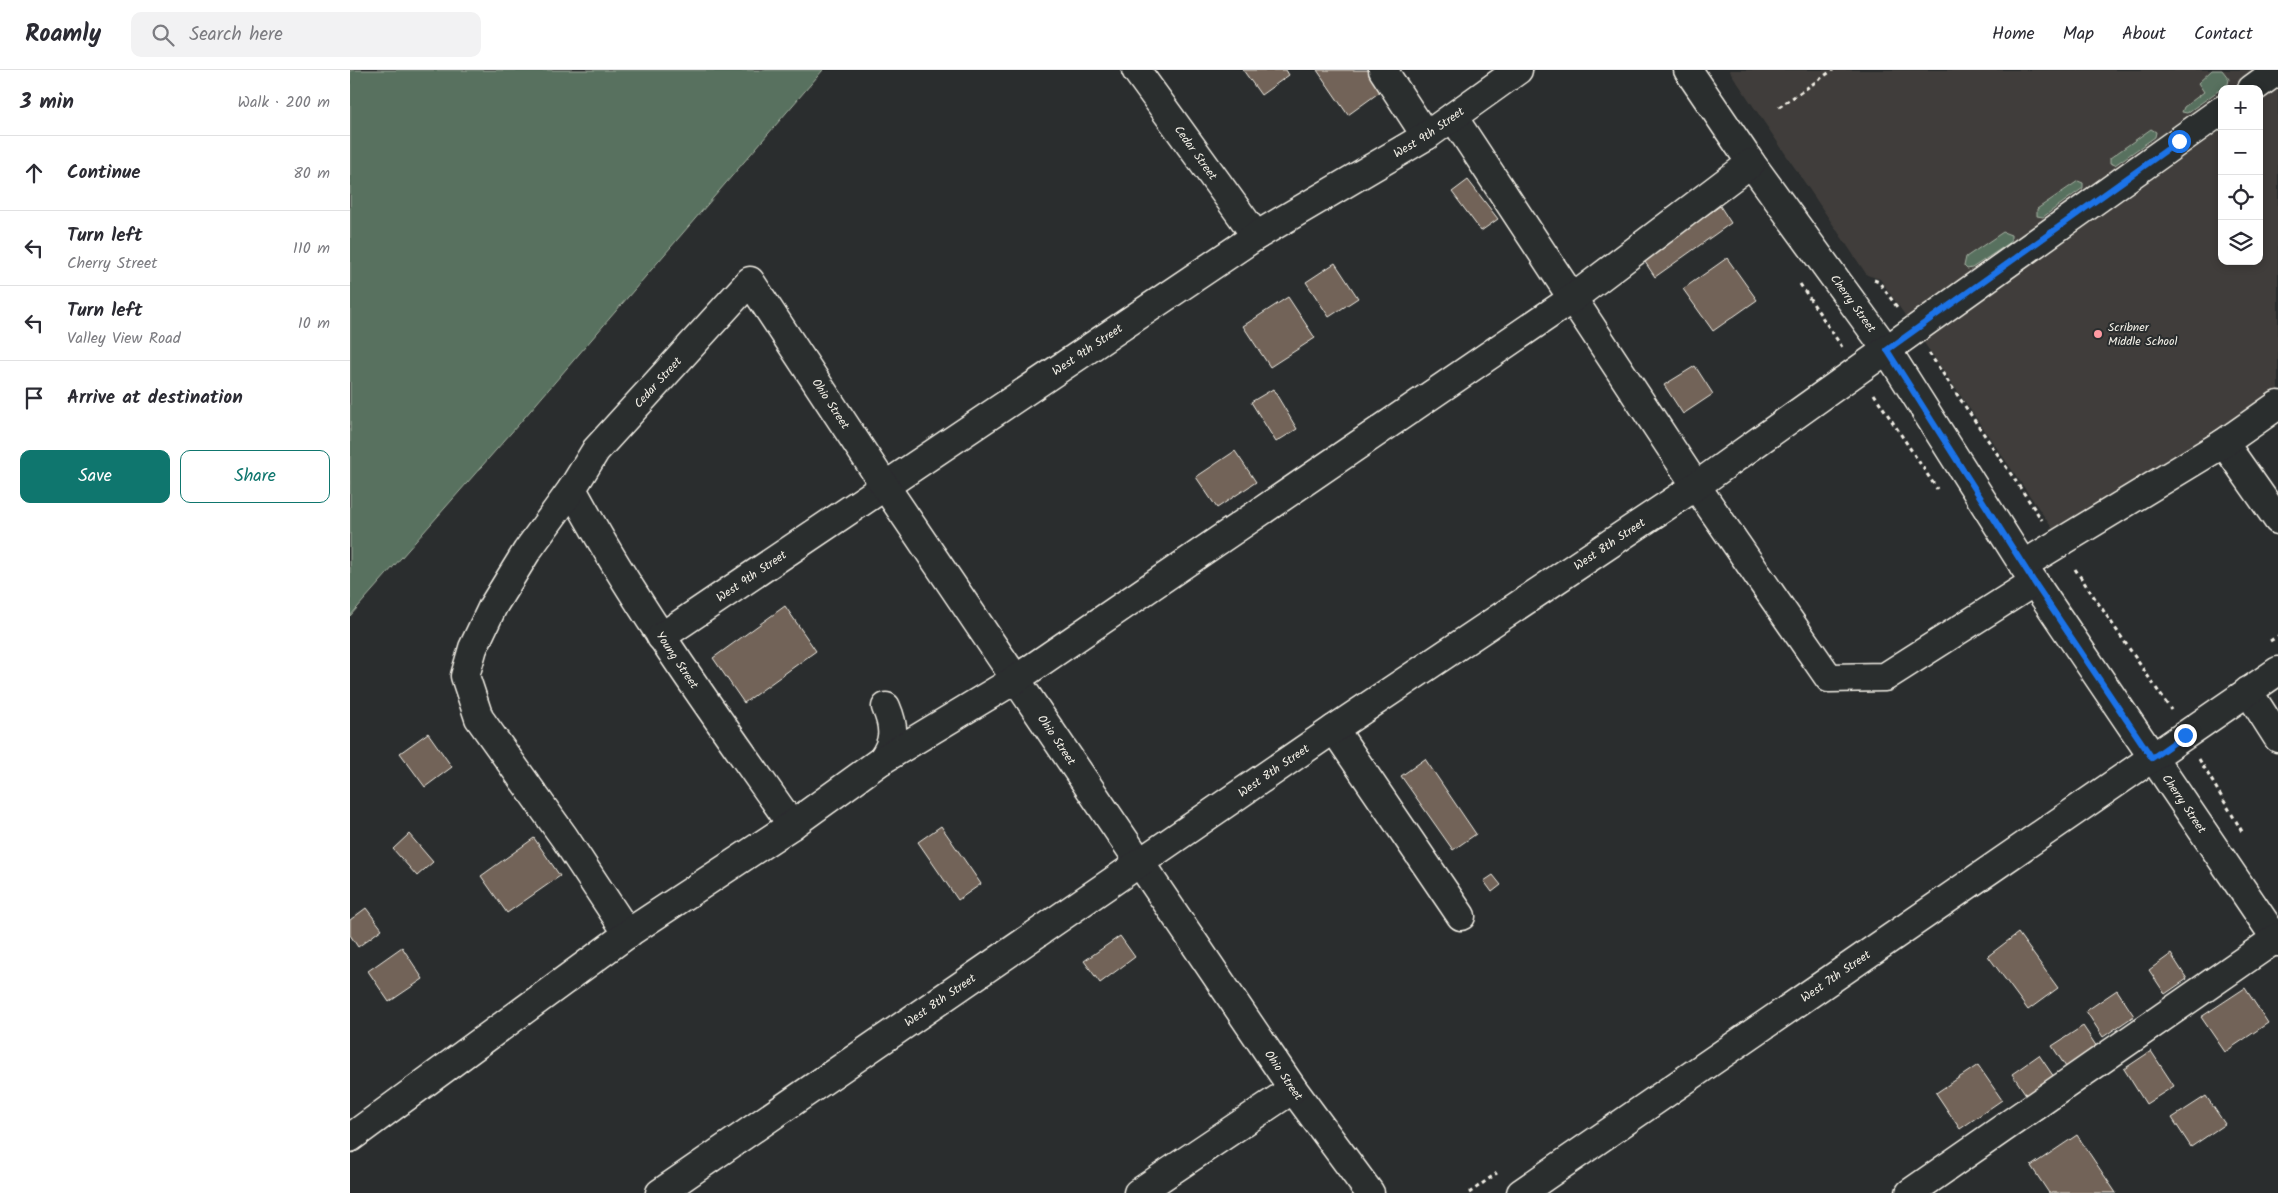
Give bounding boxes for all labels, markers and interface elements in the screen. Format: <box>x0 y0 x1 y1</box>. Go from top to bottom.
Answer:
search box <box>131 12 481 57</box>
text: Roamly <box>25 15 101 54</box>
text: Search here <box>189 20 283 50</box>
text: Home <box>1992 20 2035 49</box>
text: Map <box>2063 20 2094 49</box>
text: About <box>2122 20 2166 49</box>
text: Contact <box>2194 20 2253 49</box>
icon: search <box>149 21 177 49</box>
map controls <box>2218 85 2263 265</box>
button: + <box>2218 85 2263 130</box>
text: 3 min <box>20 86 74 119</box>
text: Walk · 200 m <box>237 90 330 115</box>
street label: West 9th Street <box>1390 102 1468 163</box>
street label: Cedar Street <box>1169 121 1222 184</box>
route start <box>2168 130 2191 153</box>
button: − <box>2218 130 2263 175</box>
text: Continue <box>67 158 140 188</box>
icon: ahead <box>20 159 48 187</box>
text: 80 m <box>293 161 330 186</box>
button: locate <box>2218 175 2263 220</box>
button: layers <box>2218 220 2263 265</box>
text: Turn left <box>67 221 142 251</box>
icon: left <box>20 234 48 262</box>
text: 110 m <box>293 236 330 261</box>
text: Cherry Street <box>67 251 157 276</box>
street label: Cherry Street <box>1825 270 1881 337</box>
text: Turn left <box>67 296 142 326</box>
icon: left <box>20 309 48 337</box>
text: 10 m <box>298 311 330 336</box>
place label: Scribner Middle School <box>2108 318 2177 351</box>
street label: West 9th Street <box>1048 319 1127 380</box>
text: Valley View Road <box>67 326 181 351</box>
marker: Scribner Middle School <box>2092 328 2104 340</box>
street label: Cedar Street <box>629 352 686 412</box>
street label: Ohio Street <box>807 375 855 433</box>
text: Arrive at destination <box>67 383 243 413</box>
icon: arrive <box>20 384 48 412</box>
button: Save <box>20 450 170 503</box>
button: Share <box>180 450 330 503</box>
street label: West 8th Street <box>1570 513 1649 575</box>
street label: West 9th Street <box>712 545 791 607</box>
street label: Young Street <box>651 628 704 693</box>
street label: Ohio Street <box>1033 711 1081 769</box>
route end <box>2174 724 2197 747</box>
street label: West 8th Street <box>1234 739 1314 802</box>
street label: Cherry Street <box>2157 770 2211 837</box>
street label: West 7th Street <box>1797 945 1875 1007</box>
street label: West 8th Street <box>900 969 980 1032</box>
street label: Ohio Street <box>1260 1046 1308 1105</box>

